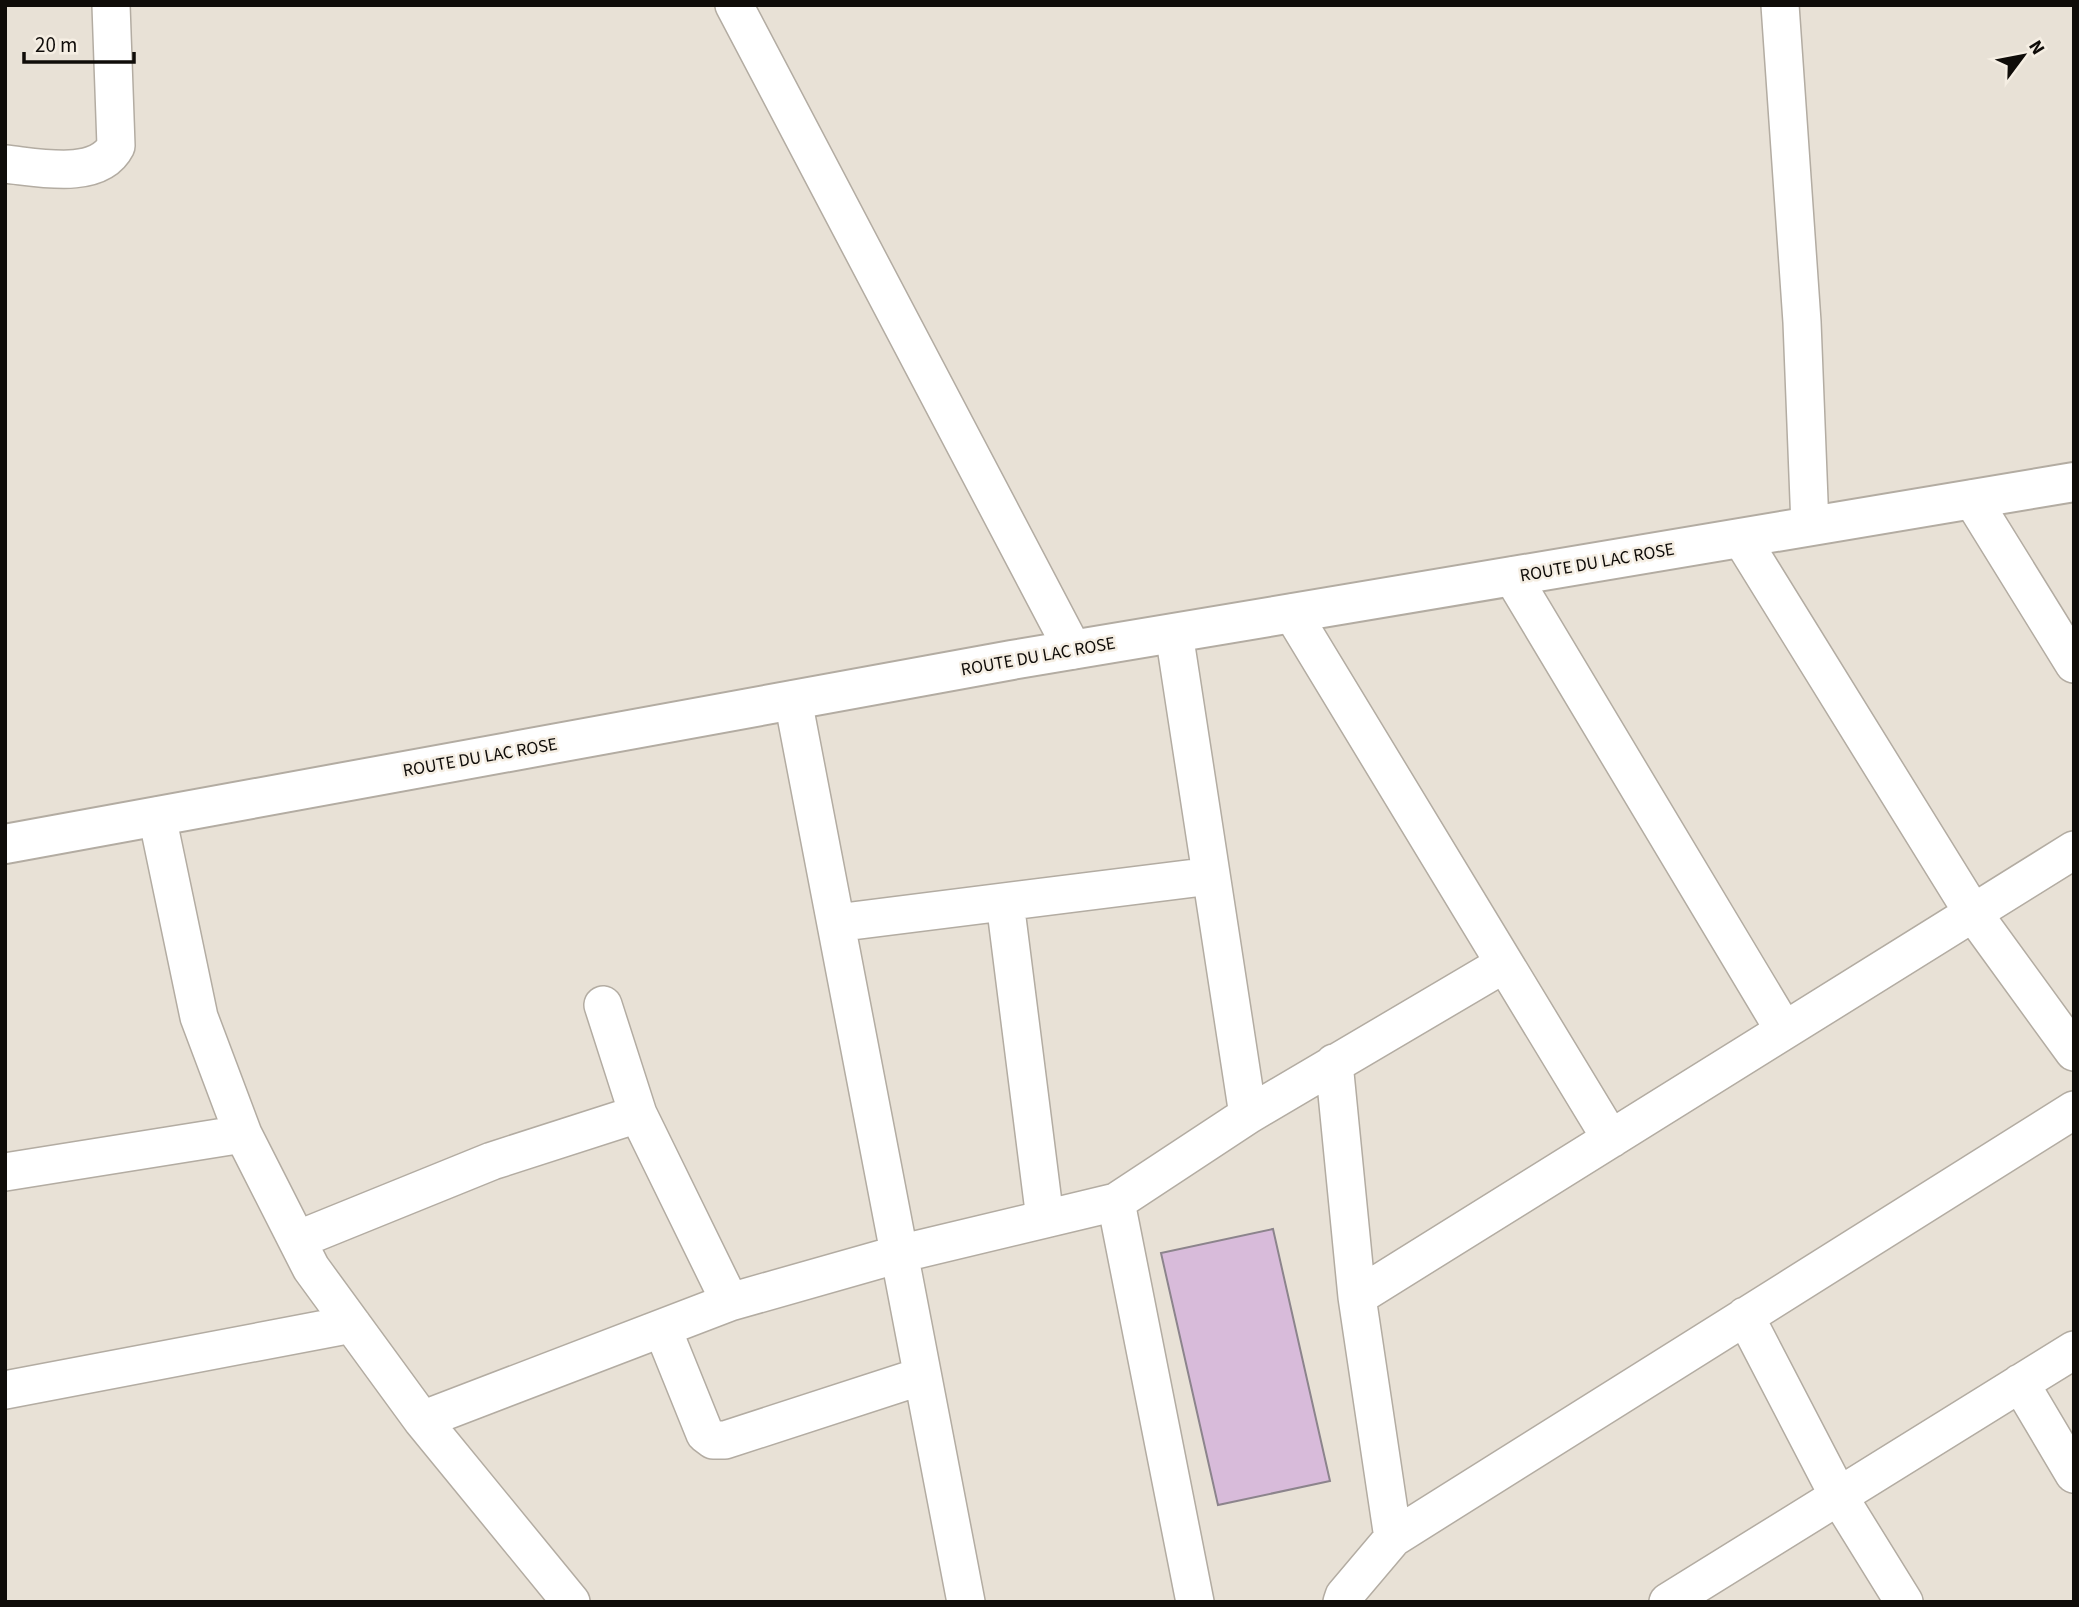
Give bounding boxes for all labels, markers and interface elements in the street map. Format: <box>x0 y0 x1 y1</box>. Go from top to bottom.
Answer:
scale bar <box>24 21 135 65</box>
north arrow <box>1988 21 2058 91</box>
text: 20 m <box>35 30 77 60</box>
text: N <box>2021 35 2051 60</box>
street label: ROUTE DU LAC ROSE <box>1518 537 1676 588</box>
street label: ROUTE DU LAC ROSE <box>959 631 1117 682</box>
street label: ROUTE DU LAC ROSE <box>401 732 559 783</box>

